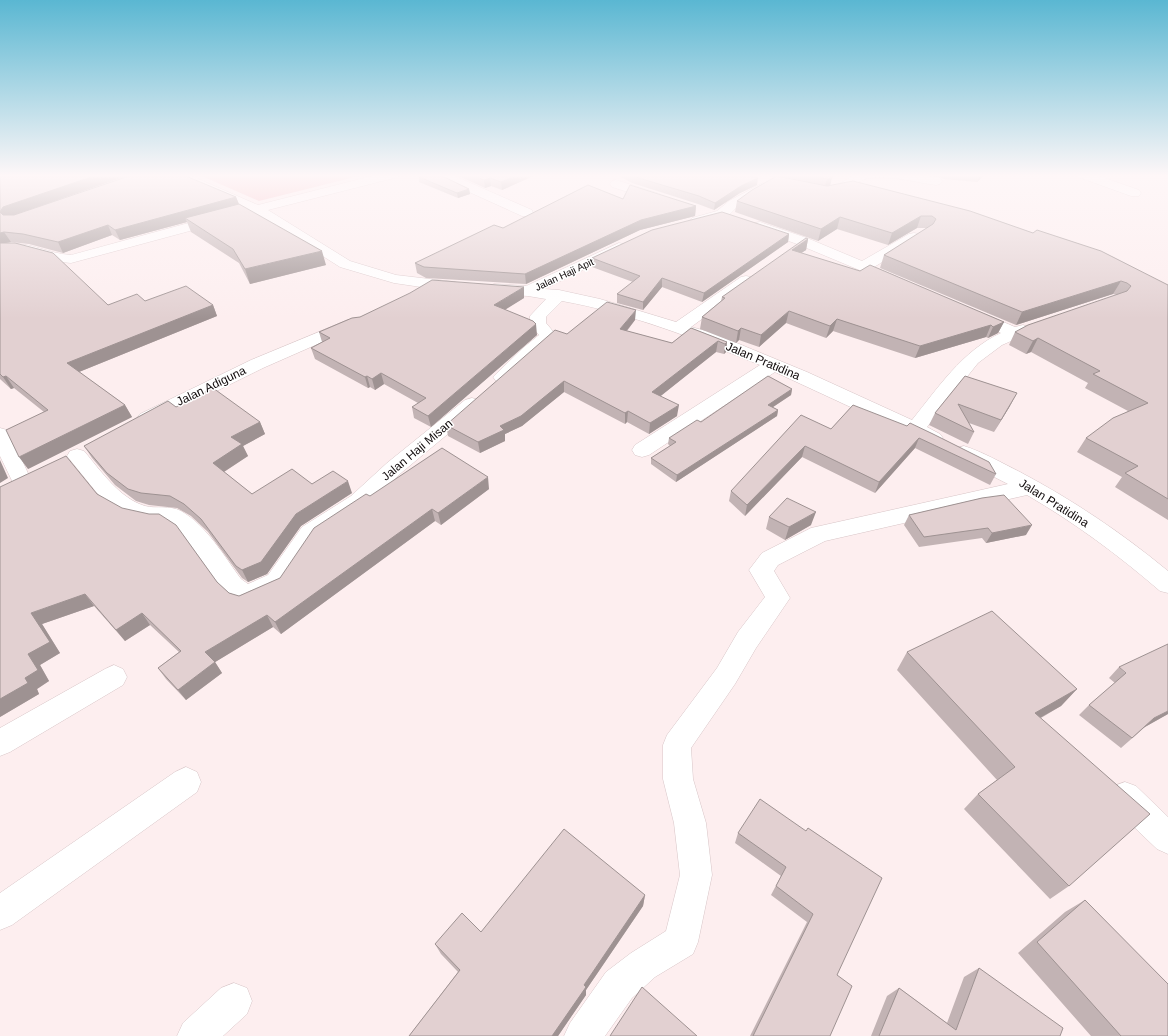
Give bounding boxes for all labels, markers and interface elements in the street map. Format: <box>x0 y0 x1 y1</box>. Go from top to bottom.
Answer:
street label: Jalan Haji Apit <box>533 256 595 293</box>
street label: Jalan Pratidina <box>724 339 803 383</box>
street label: Jalan Adiguna <box>174 363 248 409</box>
street label: Jalan Haji Misan <box>379 416 455 484</box>
street label: Jalan Pratidina <box>1017 476 1092 530</box>

